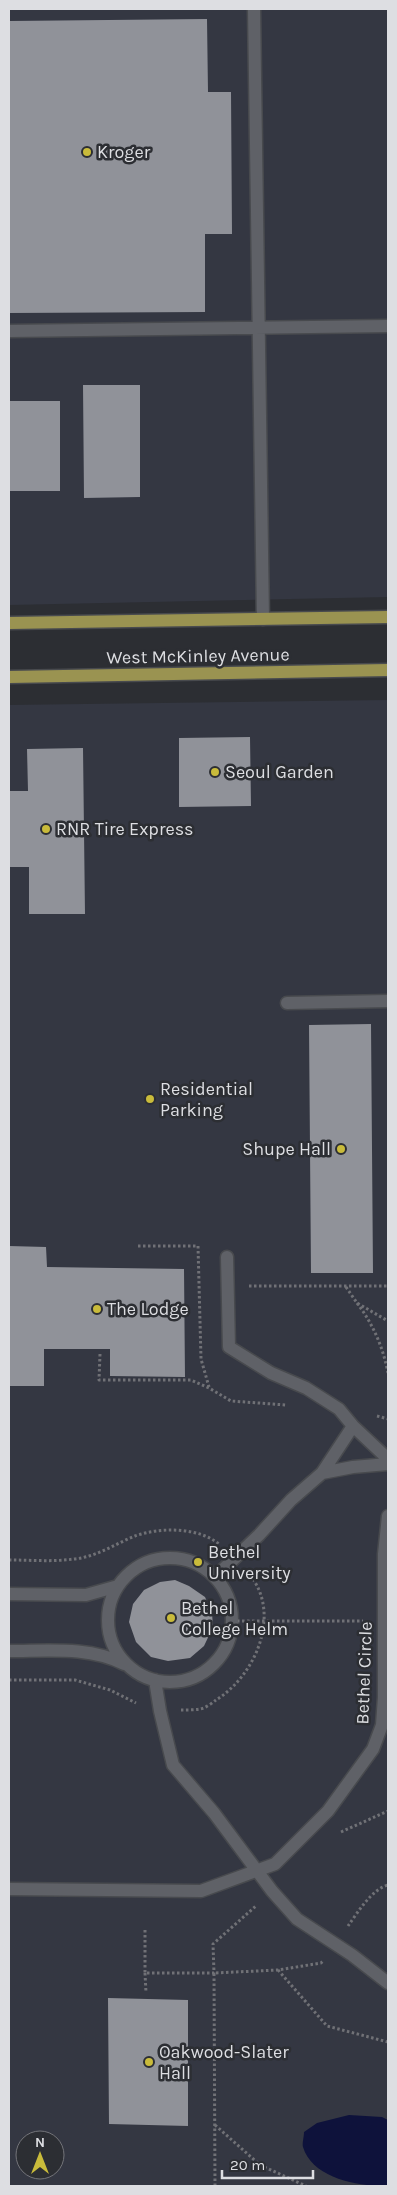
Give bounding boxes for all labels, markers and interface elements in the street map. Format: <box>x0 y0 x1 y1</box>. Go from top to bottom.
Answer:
place label: Kroger <box>97 141 151 163</box>
marker: Kroger <box>81 146 93 158</box>
street label: West McKinley Avenue <box>106 643 290 669</box>
place label: Seoul Garden <box>225 761 334 783</box>
marker: Seoul Garden <box>209 766 221 778</box>
place label: RNR Tire Express <box>56 818 194 840</box>
marker: RNR Tire Express <box>40 823 52 835</box>
place label: Residential Parking <box>160 1078 253 1121</box>
marker: Residential Parking <box>144 1093 156 1105</box>
place label: Shupe Hall <box>242 1138 331 1160</box>
marker: Shupe Hall <box>335 1143 347 1155</box>
place label: The Lodge <box>107 1298 189 1320</box>
marker: The Lodge <box>91 1303 103 1315</box>
place label: Bethel University <box>208 1541 291 1584</box>
marker: Bethel University <box>192 1556 204 1568</box>
place label: Bethel College Helm <box>181 1597 288 1640</box>
marker: Bethel College Helm <box>165 1612 177 1624</box>
street label: Bethel Circle <box>351 1621 377 1725</box>
place label: Oakwood-Slater Hall <box>159 2041 289 2084</box>
marker: Oakwood-Slater Hall <box>143 2056 155 2068</box>
north arrow <box>15 2130 65 2180</box>
text: N <box>35 2134 45 2151</box>
scale bar <box>222 2148 313 2180</box>
text: 20 m <box>230 2156 265 2174</box>

